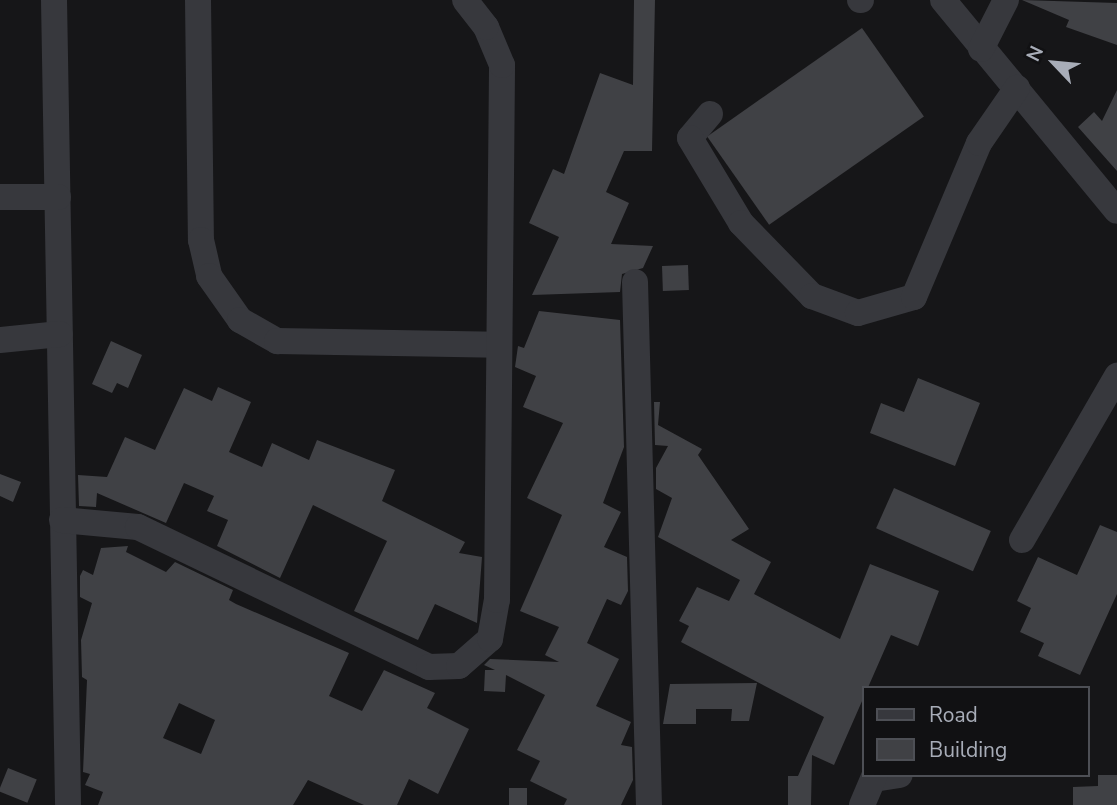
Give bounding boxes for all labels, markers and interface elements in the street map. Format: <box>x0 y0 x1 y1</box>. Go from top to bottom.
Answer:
north arrow <box>1019 28 1089 98</box>
text: N <box>1020 42 1050 66</box>
legend <box>862 686 1089 777</box>
text: Road <box>929 701 978 729</box>
text: Building <box>929 736 1007 764</box>

